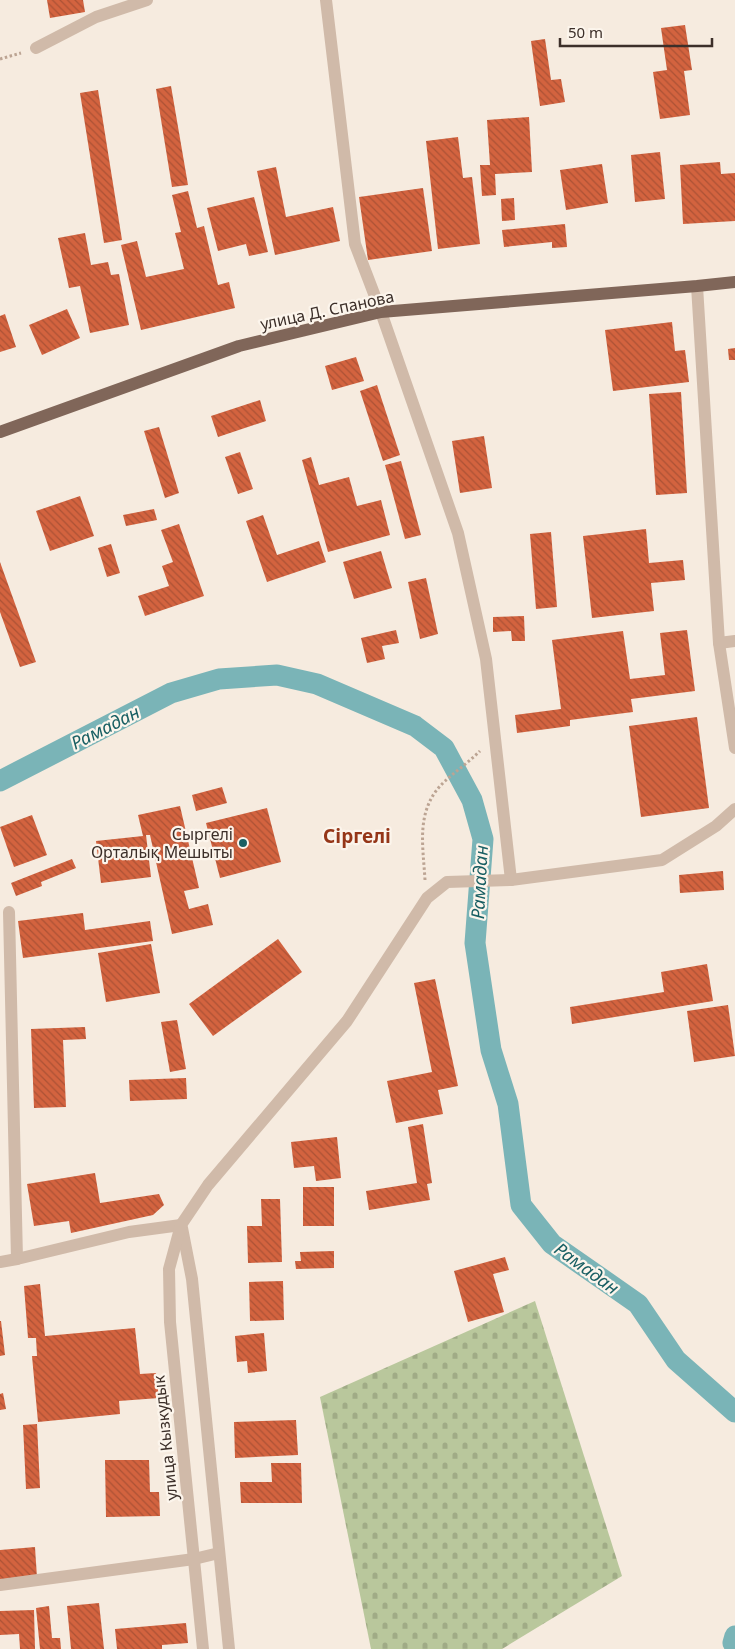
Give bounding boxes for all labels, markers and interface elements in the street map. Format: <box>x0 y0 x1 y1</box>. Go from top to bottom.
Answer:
scale bar <box>560 15 712 47</box>
text: 50 m <box>568 22 603 42</box>
street label: улица Д. Спанова <box>258 285 396 335</box>
water label: Рамадан <box>67 700 143 754</box>
place label: Сыргелі Орталық Мешыты <box>91 823 233 863</box>
district label: Сіргелі <box>323 823 391 849</box>
marker: Сыргелі Орталық Мешыты <box>237 837 249 849</box>
water label: Рамадан <box>465 844 493 920</box>
water label: Рамадан <box>550 1237 624 1299</box>
street label: улица Кызкудык <box>147 1374 183 1502</box>

